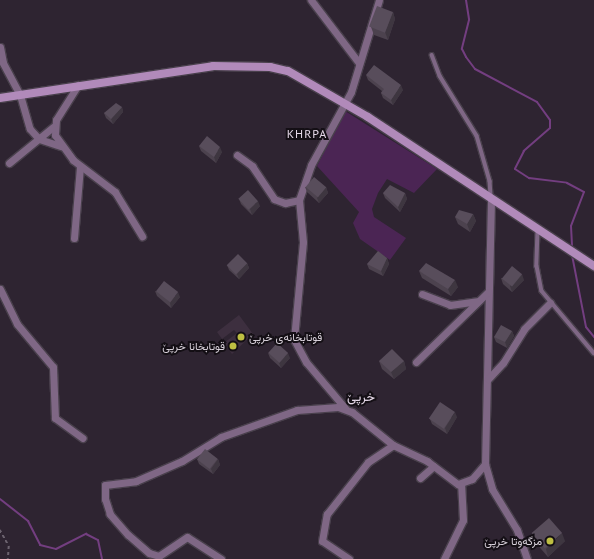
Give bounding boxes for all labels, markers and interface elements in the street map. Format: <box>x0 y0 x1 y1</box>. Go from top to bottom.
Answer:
district label: KHRPA <box>287 127 327 141</box>
place label: قوتابخانەی خرپێ <box>249 330 322 344</box>
marker: قوتابخانەی خرپێ <box>236 332 246 342</box>
place label: قوتابخانا خرپێ <box>162 339 225 353</box>
marker: قوتابخانا خرپێ <box>228 341 238 351</box>
district label: خرپێ <box>347 389 375 405</box>
place label: مزگەوتا خرپێ <box>484 534 542 548</box>
marker: مزگەوتا خرپێ <box>545 536 555 546</box>

